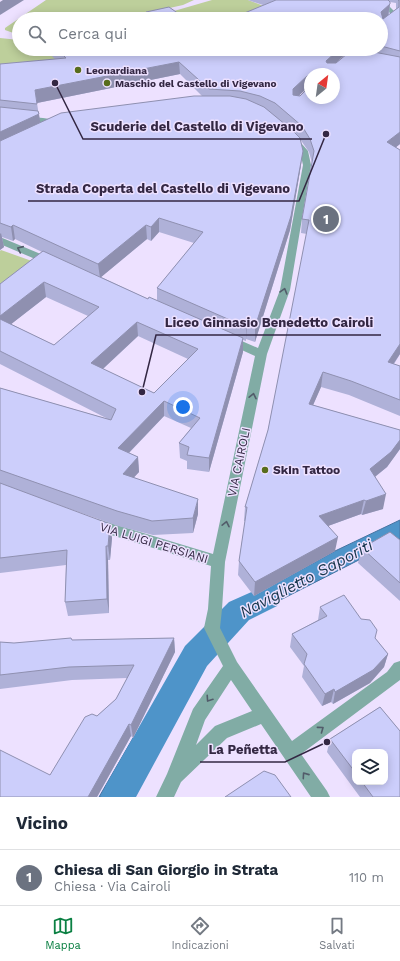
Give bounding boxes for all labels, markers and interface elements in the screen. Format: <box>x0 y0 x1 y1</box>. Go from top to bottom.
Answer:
search box <box>12 12 388 56</box>
icon: search <box>26 23 48 45</box>
text: Cerca qui <box>58 25 127 43</box>
marker: Leonardiana <box>73 65 83 75</box>
place label: Leonardiana <box>86 65 147 76</box>
north arrow <box>304 68 340 104</box>
marker: Maschio del Castello di Vigevano <box>102 78 112 88</box>
place label: Maschio del Castello di Vigevano <box>115 78 277 89</box>
callout: Scuderie del Castello di Vigevano <box>83 114 312 139</box>
text: Scuderie del Castello di Vigevano <box>90 119 304 134</box>
callout: Strada Coperta del Castello di Vigevano <box>28 176 299 201</box>
text: Strada Coperta del Castello di Vigevano <box>36 181 290 196</box>
pin: 1 <box>313 204 339 234</box>
one-way arrow <box>17 245 24 253</box>
one-way arrow <box>279 288 288 295</box>
callout: Liceo Ginnasio Benedetto Cairoli <box>156 310 381 335</box>
text: Liceo Ginnasio Benedetto Cairoli <box>165 315 373 330</box>
one-way arrow <box>248 393 256 400</box>
your location <box>173 397 193 417</box>
street label: VIA CAIROLI <box>225 426 253 498</box>
place label: Skin Tattoo <box>273 463 340 477</box>
marker: Skin Tattoo <box>260 465 270 475</box>
street label: VIA LUIGI PERSIANI <box>98 520 210 566</box>
one-way arrow <box>221 521 229 527</box>
water label: Naviglietto Saporiti <box>237 535 377 622</box>
one-way arrow <box>207 695 214 702</box>
one-way arrow <box>317 727 324 734</box>
callout: La Peñetta <box>200 737 285 762</box>
text: La Peñetta <box>209 742 278 757</box>
map controls <box>352 749 388 785</box>
button: layers <box>352 749 388 785</box>
one-way arrow <box>303 772 310 779</box>
text: Vicino <box>16 813 68 833</box>
text: Chiesa di San Giorgio in Strata <box>54 861 278 879</box>
text: 1 <box>26 870 32 885</box>
text: 110 m <box>349 870 384 885</box>
text: Chiesa · Via Cairoli <box>54 879 171 894</box>
tab: Mappa <box>45 915 81 952</box>
tab: Indicazioni <box>171 915 229 952</box>
tab: Salvati <box>319 915 355 952</box>

